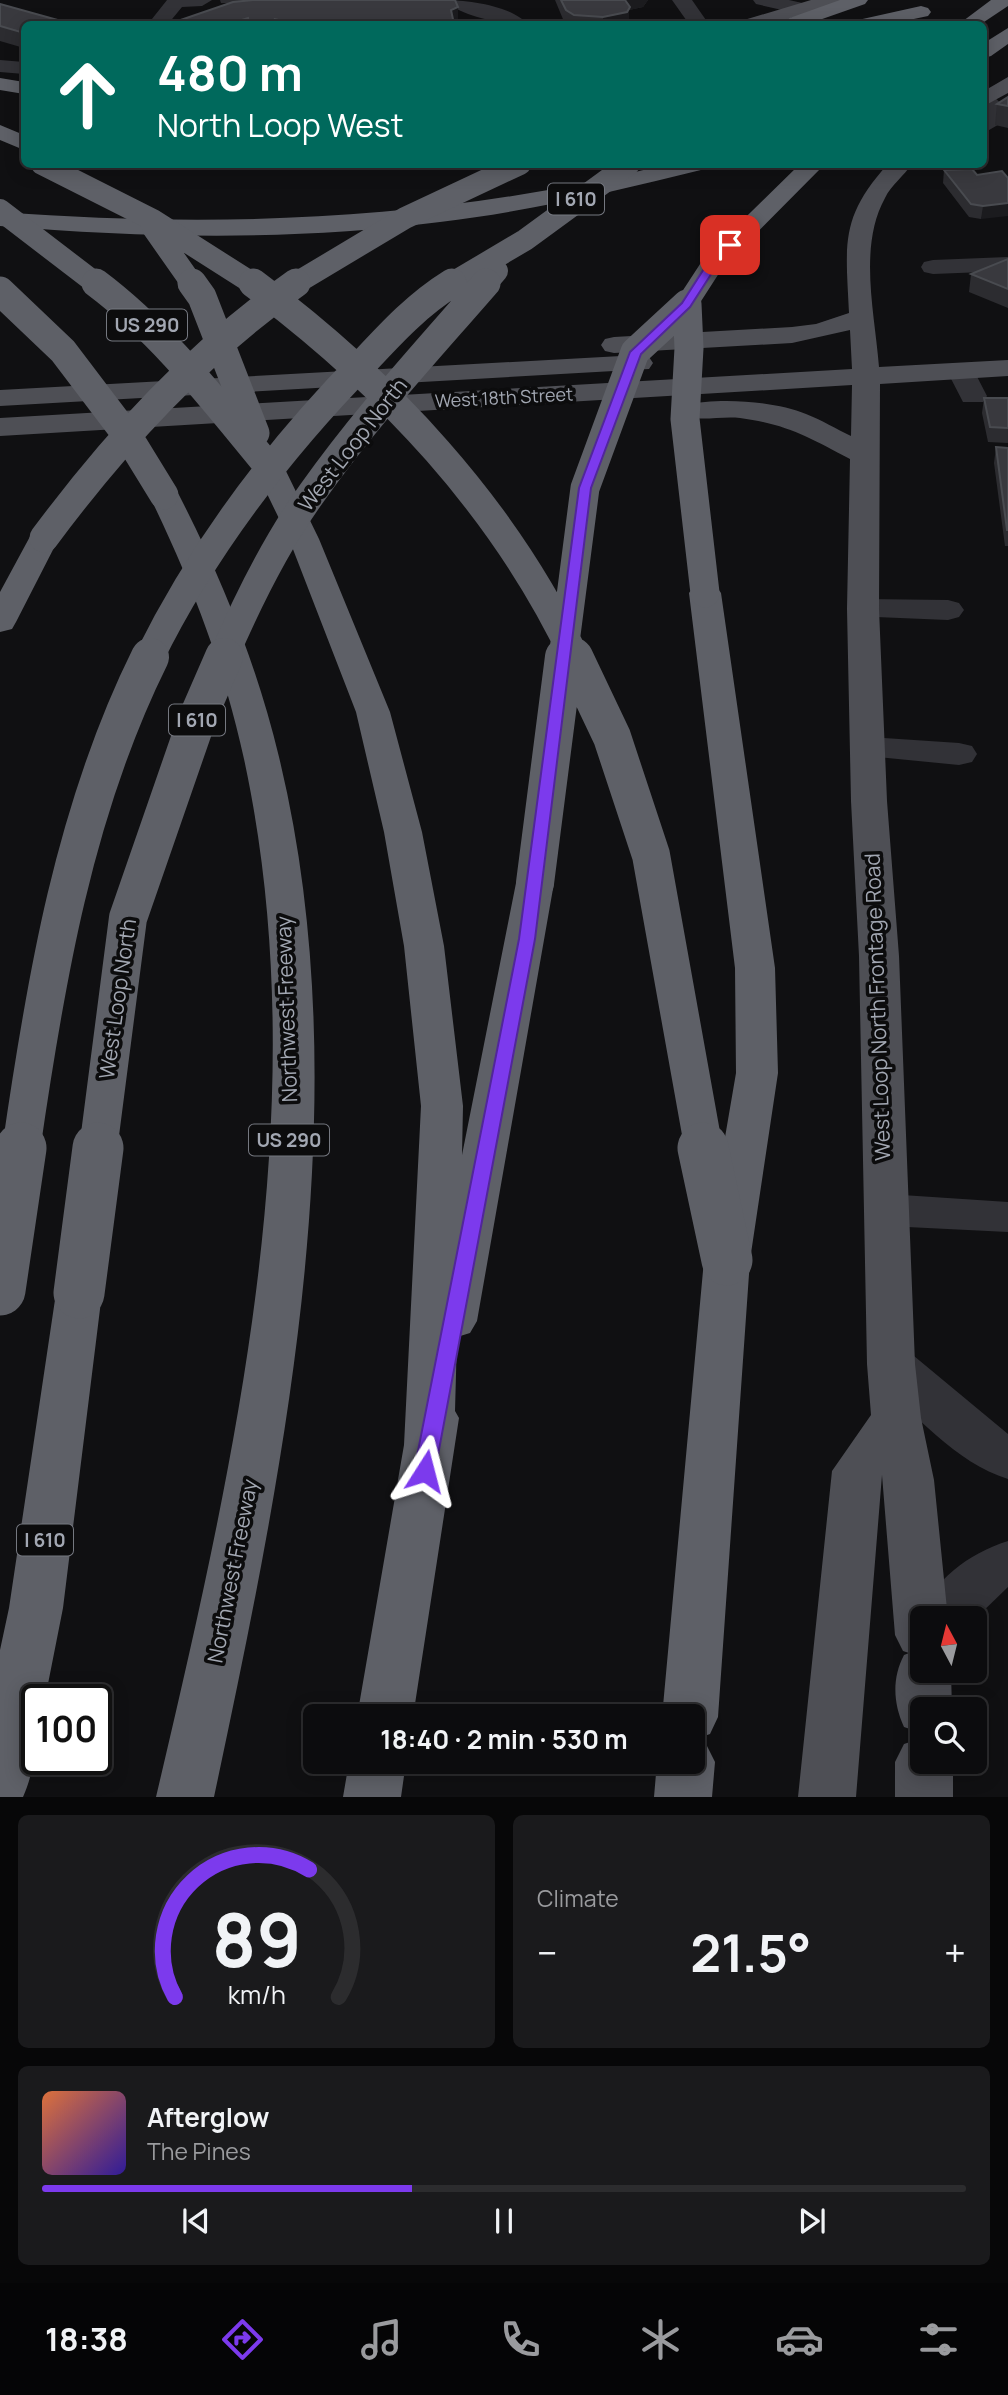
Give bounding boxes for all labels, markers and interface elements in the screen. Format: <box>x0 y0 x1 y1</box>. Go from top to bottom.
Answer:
text: 480 m <box>157 39 303 106</box>
icon: ahead <box>42 49 133 140</box>
text: North Loop West <box>157 103 403 147</box>
road number: I 610 <box>548 183 604 214</box>
pin <box>700 215 760 275</box>
icon: arrive <box>711 226 749 264</box>
road number: US 290 <box>107 310 187 340</box>
street label: West Loop North <box>291 372 413 517</box>
street label: West 18th Street <box>434 381 574 413</box>
road number: I 610 <box>169 705 225 736</box>
street label: West Loop North Frontage Road <box>858 853 896 1161</box>
street label: Northwest Freeway <box>269 915 303 1103</box>
street label: West Loop North <box>92 917 142 1081</box>
road number: US 290 <box>249 1124 329 1156</box>
position arrow <box>388 1434 462 1508</box>
street label: Northwest Freeway <box>200 1477 264 1665</box>
road number: I 610 <box>17 1524 73 1556</box>
north arrow <box>910 1606 987 1684</box>
map controls <box>910 1606 987 1774</box>
speed limit sign: 100 <box>21 1684 112 1775</box>
button: search <box>910 1697 987 1774</box>
text: 18:40 · 2 min · 530 m <box>380 1721 628 1757</box>
text: Climate <box>537 1882 619 1914</box>
text: 89 <box>212 1890 301 1990</box>
text: 21.5° <box>690 1917 811 1988</box>
text: − <box>537 1926 558 1978</box>
text: + <box>944 1926 966 1978</box>
text: km/h <box>227 1977 286 2012</box>
text: Afterglow <box>147 2099 269 2135</box>
text: The Pines <box>147 2135 251 2167</box>
icon: previous <box>177 2202 215 2240</box>
icon: pause <box>485 2202 523 2240</box>
icon: next <box>793 2202 831 2240</box>
icon: directions <box>218 2315 267 2364</box>
icon: music <box>357 2315 406 2364</box>
icon: phone <box>496 2315 545 2364</box>
icon: climate <box>636 2315 685 2364</box>
icon: car <box>775 2315 824 2364</box>
icon: filters <box>914 2315 963 2364</box>
text: 18:38 <box>45 2317 128 2361</box>

